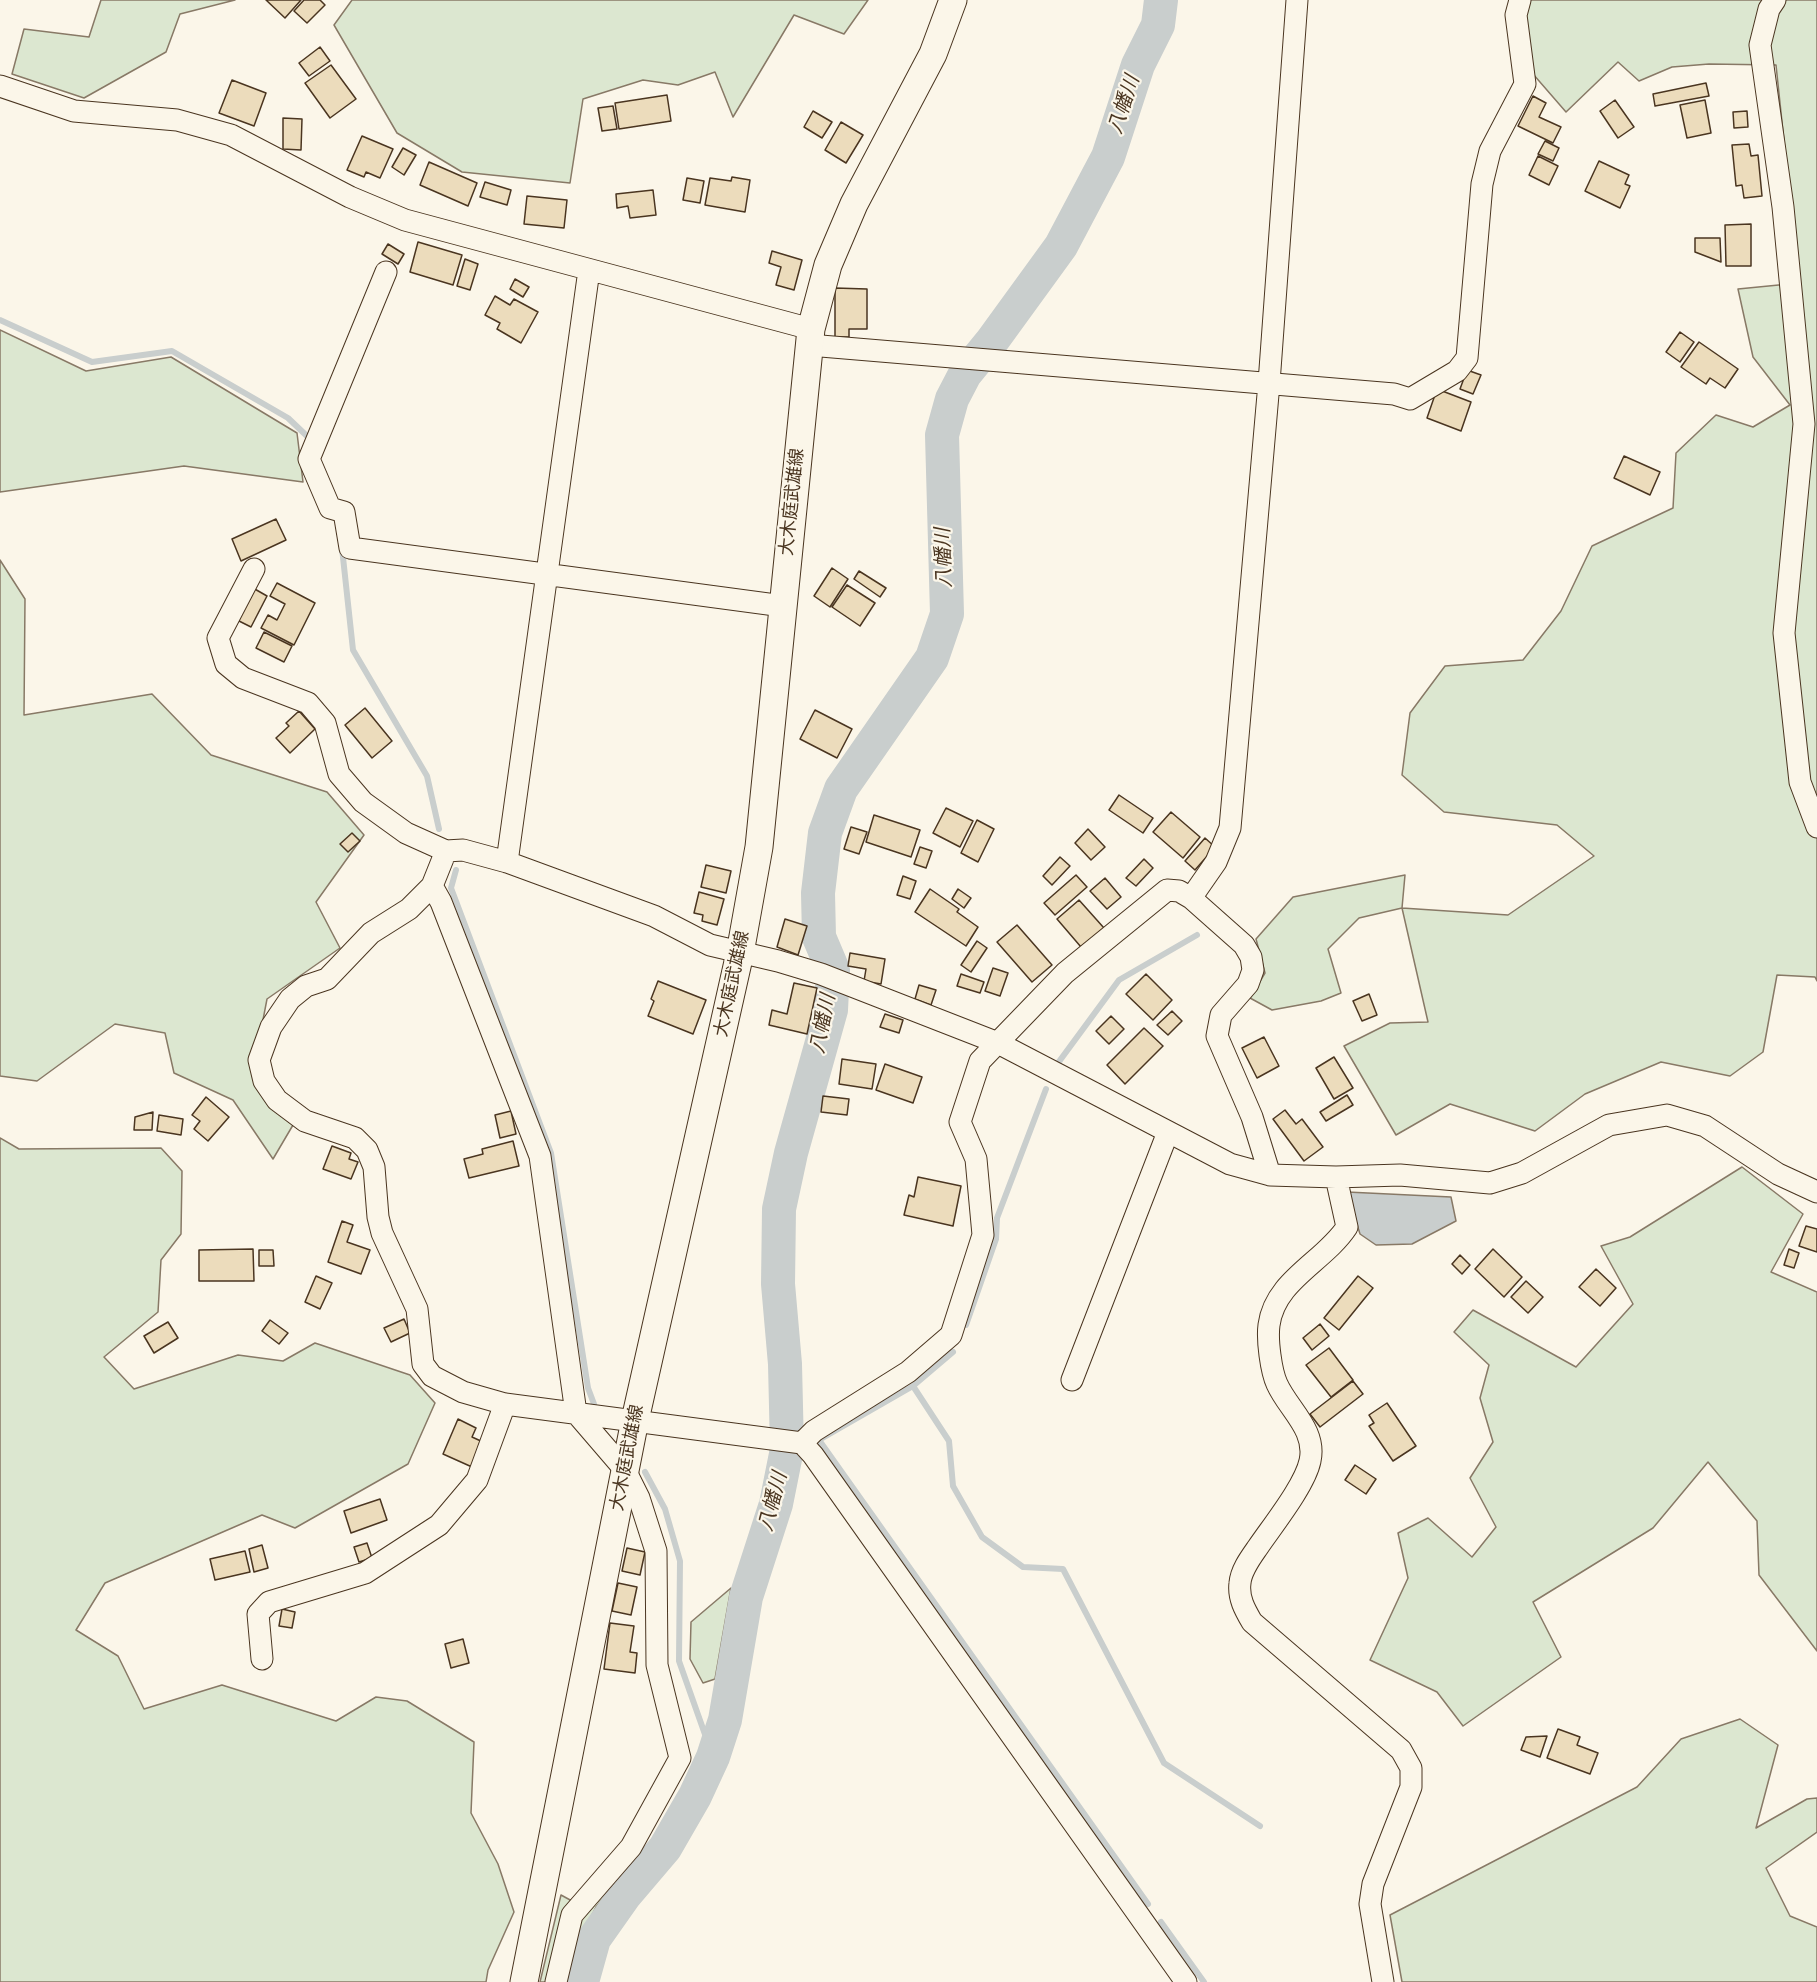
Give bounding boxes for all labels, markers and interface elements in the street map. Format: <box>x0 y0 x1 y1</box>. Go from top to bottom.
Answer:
water label: 八幡川 <box>1104 73 1146 137</box>
street label: 大木庭武雄線 <box>777 447 809 557</box>
water label: 八幡川 <box>932 528 958 588</box>
street label: 大木庭武雄線 <box>711 929 755 1039</box>
water label: 八幡川 <box>806 992 842 1056</box>
street label: 大木庭武雄線 <box>607 1403 649 1513</box>
water label: 八幡川 <box>755 1470 793 1534</box>

